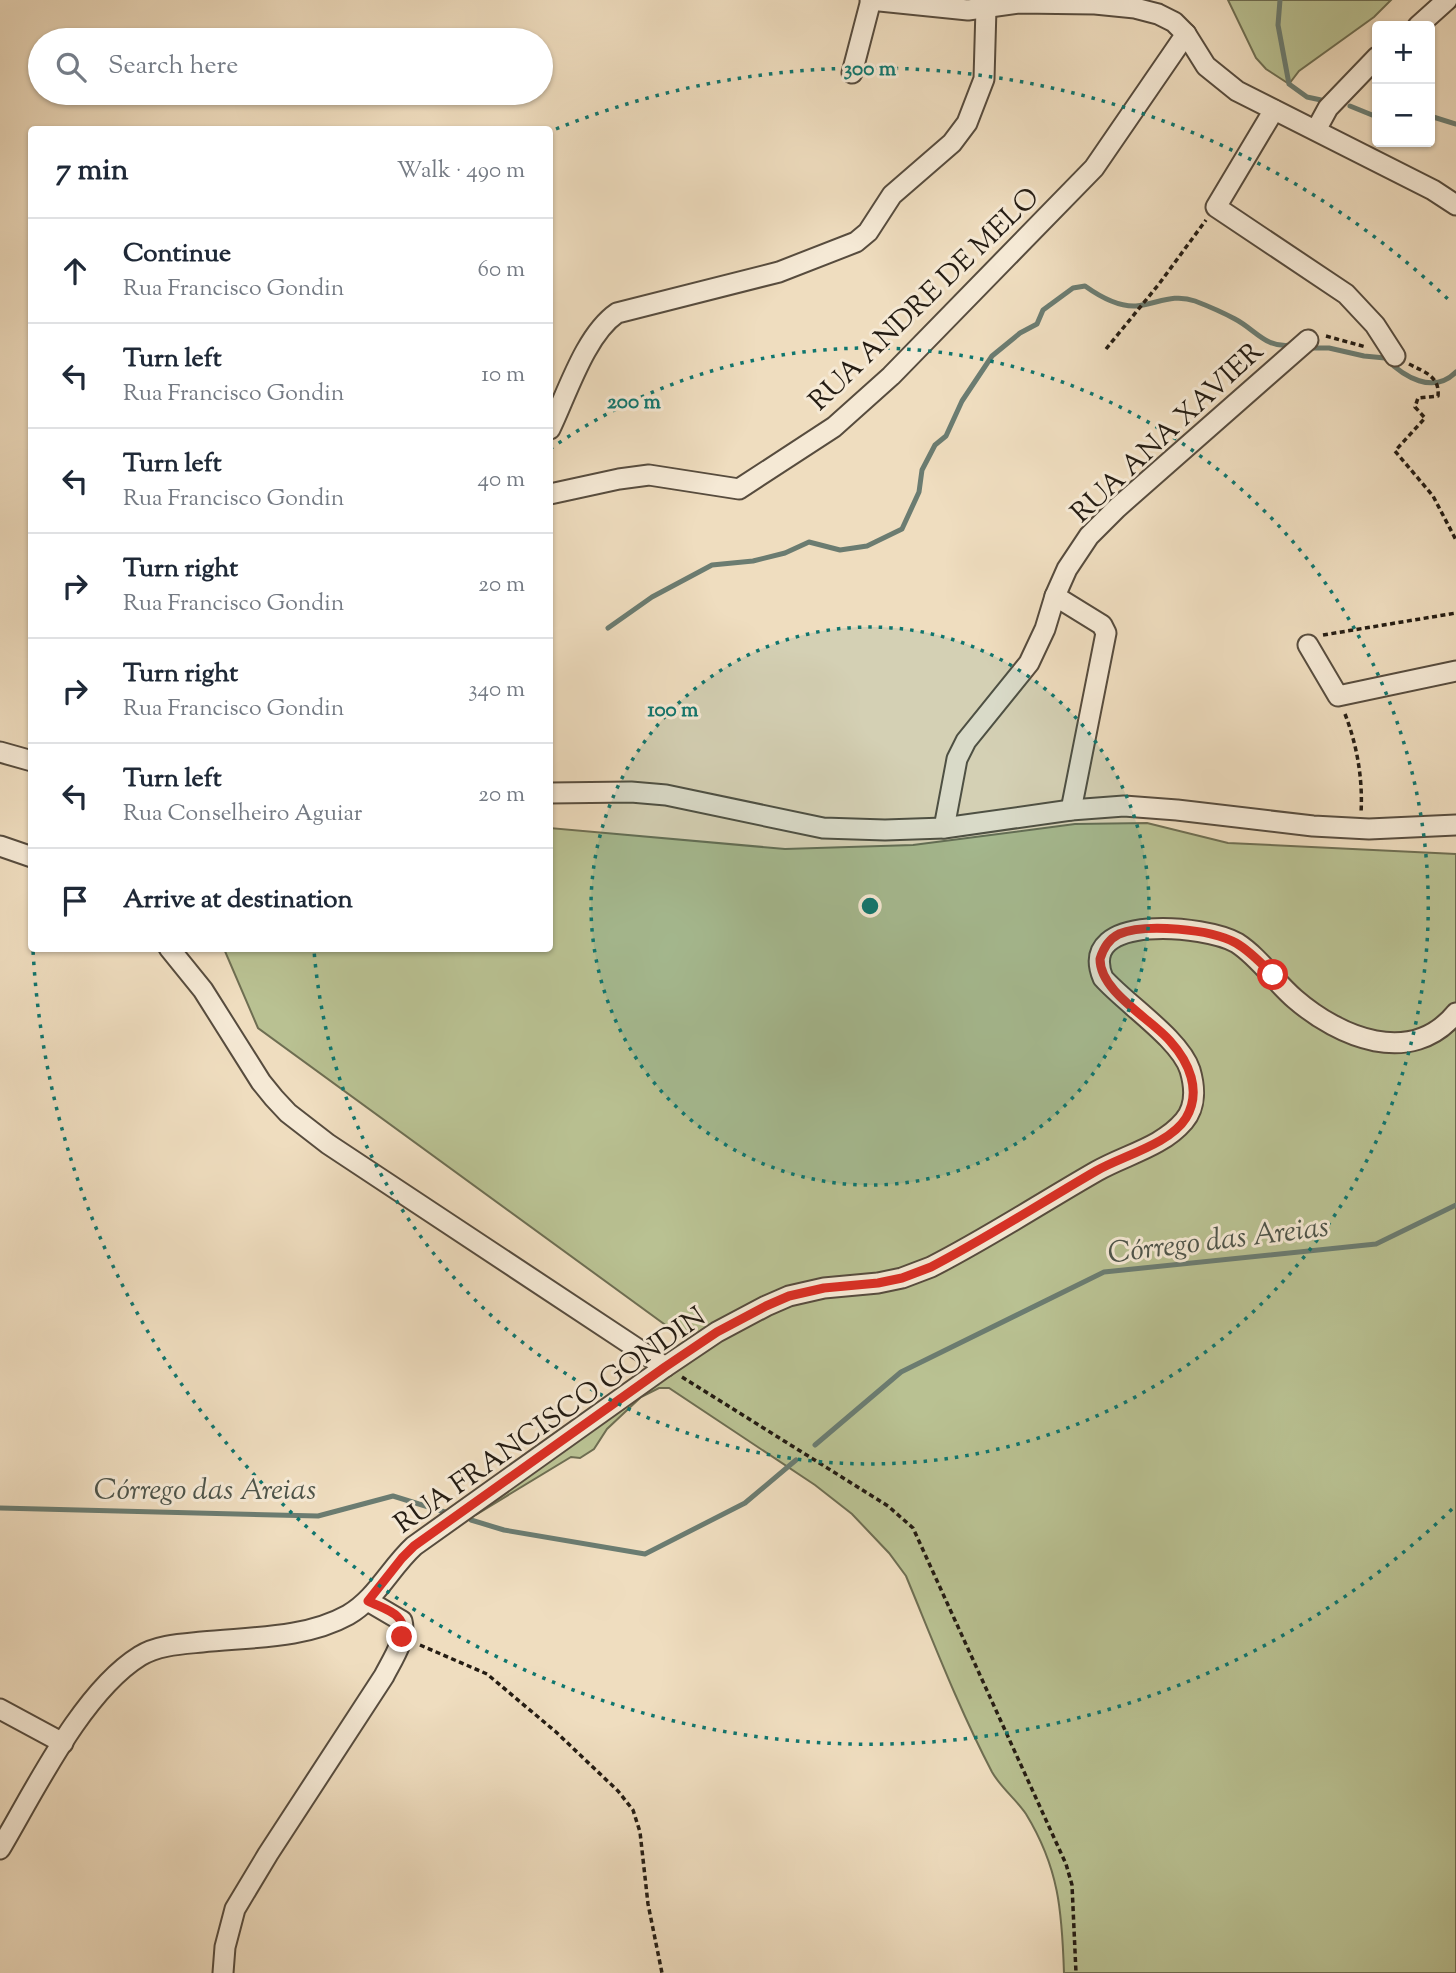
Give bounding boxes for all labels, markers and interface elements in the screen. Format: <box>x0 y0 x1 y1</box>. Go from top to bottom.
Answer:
map controls <box>1372 21 1435 147</box>
button: + <box>1372 21 1435 84</box>
search box <box>28 28 553 105</box>
icon: search <box>52 48 90 86</box>
text: Search here <box>108 48 238 85</box>
text: 300 m <box>844 55 897 85</box>
button: − <box>1372 84 1435 147</box>
text: 7 min <box>56 150 128 193</box>
text: Walk · 490 m <box>397 155 525 188</box>
street label: RUA ANDRE DE MELO <box>801 179 1049 421</box>
text: Continue <box>123 236 231 273</box>
icon: ahead <box>56 252 94 290</box>
text: 60 m <box>477 254 525 287</box>
text: Rua Francisco Gondin <box>123 273 344 306</box>
street label: RUA ANA XAVIER <box>1063 333 1273 533</box>
text: Turn left <box>123 341 222 378</box>
icon: left <box>56 357 94 395</box>
text: 10 m <box>481 359 525 392</box>
text: Rua Francisco Gondin <box>123 378 344 411</box>
text: 200 m <box>607 388 662 418</box>
text: Turn left <box>123 446 222 483</box>
icon: left <box>56 462 94 500</box>
text: 40 m <box>478 464 525 497</box>
text: Rua Francisco Gondin <box>123 483 344 516</box>
text: Turn right <box>123 551 238 588</box>
icon: right <box>56 567 94 605</box>
text: 20 m <box>478 569 525 602</box>
text: Rua Francisco Gondin <box>123 588 344 621</box>
text: Turn right <box>123 656 238 693</box>
icon: right <box>56 672 94 710</box>
text: 340 m <box>468 674 525 707</box>
text: Rua Francisco Gondin <box>123 693 344 726</box>
text: 100 m <box>648 696 699 726</box>
text: Turn left <box>123 761 222 798</box>
icon: left <box>56 777 94 815</box>
text: 20 m <box>478 779 525 812</box>
text: Rua Conselheiro Aguiar <box>123 798 362 831</box>
icon: arrive <box>56 882 94 920</box>
text: Arrive at destination <box>123 882 353 919</box>
centre of rings <box>858 894 882 918</box>
route start <box>1257 959 1288 990</box>
water label: Córrego das Areias <box>1105 1207 1331 1276</box>
street label: RUA FRANCISCO GONDIN <box>387 1298 715 1545</box>
water label: Córrego das Areias <box>94 1470 316 1513</box>
route end <box>386 1621 417 1652</box>

